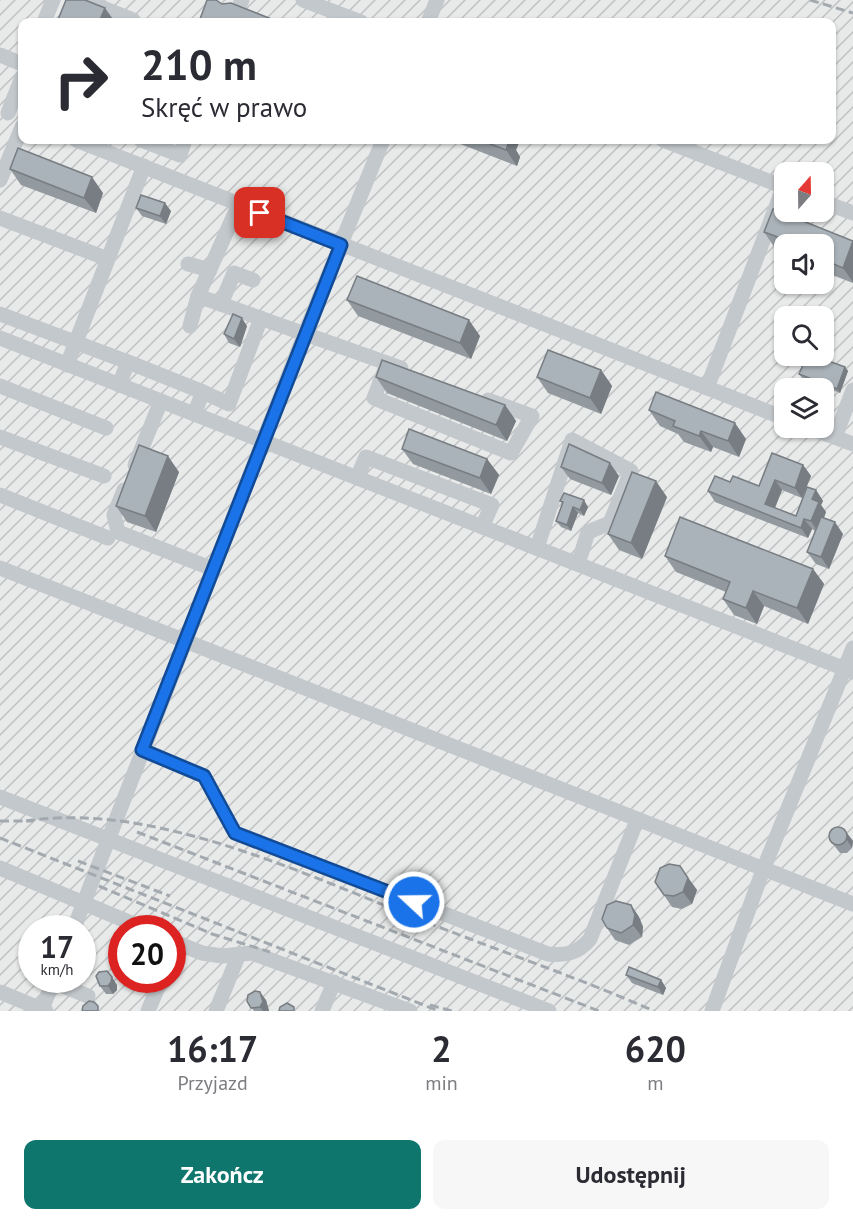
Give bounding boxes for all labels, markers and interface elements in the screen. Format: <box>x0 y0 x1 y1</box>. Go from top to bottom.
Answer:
text: 210 m <box>141 37 257 92</box>
icon: right <box>42 42 120 120</box>
text: Skręć w prawo <box>141 90 307 124</box>
north arrow <box>774 162 834 222</box>
map controls <box>774 162 834 438</box>
pin <box>234 187 285 238</box>
icon: arrive <box>243 196 276 229</box>
button: sound <box>774 234 834 294</box>
button: search <box>774 306 834 366</box>
button: layers <box>774 378 834 438</box>
position arrow <box>382 870 446 934</box>
speed limit sign: 20 <box>108 915 186 993</box>
text: 17 <box>40 927 74 966</box>
text: km/h <box>41 960 73 979</box>
text: 16:17 <box>167 1025 258 1072</box>
text: 2 <box>431 1025 452 1072</box>
text: 620 <box>625 1025 686 1072</box>
text: Przyjazd <box>177 1070 248 1096</box>
text: min <box>425 1070 458 1096</box>
text: m <box>647 1070 664 1096</box>
button: Zakończ <box>24 1140 421 1209</box>
button: Udostępnij <box>433 1140 829 1209</box>

